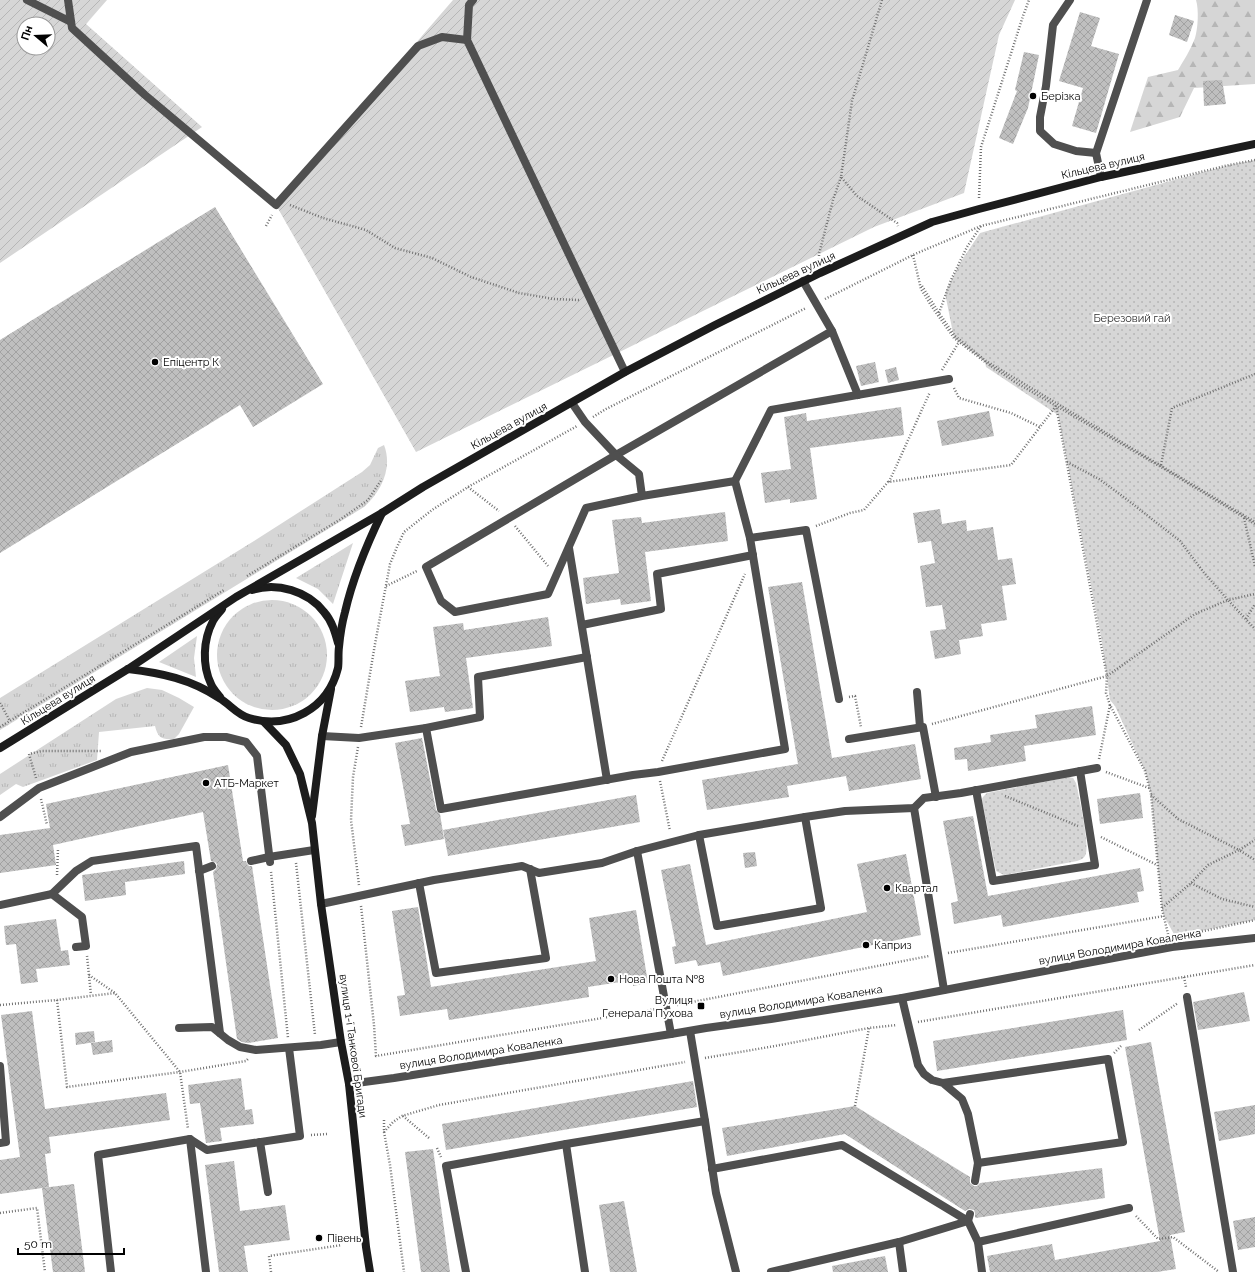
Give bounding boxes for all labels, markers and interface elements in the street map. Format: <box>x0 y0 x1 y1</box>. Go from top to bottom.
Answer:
north arrow <box>16 16 56 56</box>
text: Пн <box>18 24 36 42</box>
place label: Берізка <box>1041 90 1081 103</box>
marker: Берізка <box>1028 91 1038 101</box>
street label: Кільцева вулиця <box>1060 150 1146 182</box>
street label: Кільцева вулиця <box>755 249 837 297</box>
park label: Березовий гай <box>1093 312 1171 325</box>
place label: Епіцентр К <box>163 356 219 369</box>
marker: Епіцентр К <box>150 357 160 367</box>
street label: Кільцева вулиця <box>469 400 549 452</box>
street label: Кільцева вулиця <box>18 672 98 728</box>
place label: АТБ-Маркет <box>214 777 279 790</box>
marker: АТБ-Маркет <box>201 778 211 788</box>
place label: Квартал <box>895 882 938 895</box>
marker: Квартал <box>882 883 892 893</box>
street label: вулиця Володимира Коваленка <box>1038 926 1202 968</box>
place label: Каприз <box>874 939 912 952</box>
marker: Каприз <box>861 940 871 950</box>
street label: вулиця 1-ї Танкової Бригади <box>336 973 370 1119</box>
place label: Нова Пошта №8 <box>619 973 705 986</box>
marker: Нова Пошта №8 <box>606 974 616 984</box>
street label: вулиця Володимира Коваленка <box>719 983 883 1021</box>
place label: Вулиця Генерала Пухова <box>602 994 693 1020</box>
marker: Вулиця Генерала Пухова <box>696 1001 706 1011</box>
street label: вулиця Володимира Коваленка <box>399 1034 563 1072</box>
scale bar <box>18 1230 124 1256</box>
place label: Півень <box>327 1232 362 1245</box>
marker: Півень <box>314 1233 324 1243</box>
text: 50 m <box>24 1237 52 1251</box>

